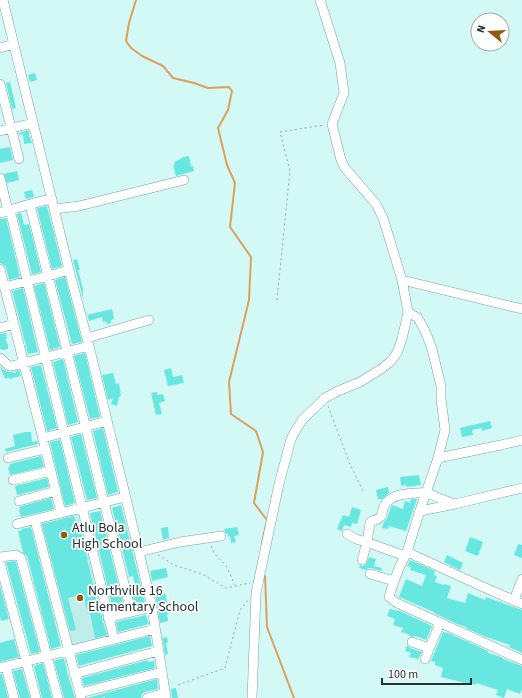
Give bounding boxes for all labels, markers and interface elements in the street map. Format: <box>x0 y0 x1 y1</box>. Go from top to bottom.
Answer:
north arrow <box>470 12 510 52</box>
text: N <box>473 23 489 35</box>
place label: Atlu Bola High School <box>72 518 143 554</box>
marker: Atlu Bola High School <box>59 530 69 540</box>
place label: Northville 16 Elementary School <box>88 581 199 617</box>
marker: Northville 16 Elementary School <box>75 593 85 603</box>
scale bar <box>382 660 471 686</box>
text: 100 m <box>388 666 418 683</box>

